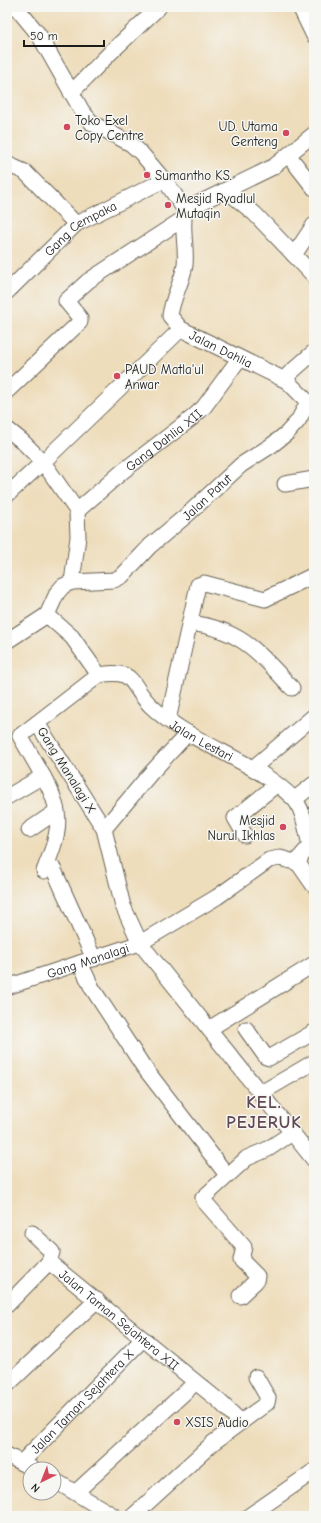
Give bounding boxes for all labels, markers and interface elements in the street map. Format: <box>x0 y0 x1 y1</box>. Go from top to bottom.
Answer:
scale bar <box>24 22 104 48</box>
text: 50 m <box>30 29 58 43</box>
place label: Toko Exel Copy Centre <box>75 113 144 143</box>
place label: UD. Utama Genteng <box>219 119 278 149</box>
marker: Toko Exel Copy Centre <box>62 122 72 132</box>
marker: UD. Utama Genteng <box>281 128 291 138</box>
place label: Sumantho KS. <box>155 168 232 183</box>
marker: Sumantho KS. <box>142 170 152 180</box>
place label: Mesjid Ryadlul Mutaqin <box>176 191 255 221</box>
street label: Gang Cempaka <box>41 198 119 259</box>
marker: Mesjid Ryadlul Mutaqin <box>163 200 173 210</box>
street label: Jalan Dahlia <box>187 327 255 370</box>
place label: PAUD Matla'ul Anwar <box>125 362 204 392</box>
marker: PAUD Matla'ul Anwar <box>112 371 122 381</box>
street label: Gang Dahlia XII <box>122 406 205 474</box>
street label: Jalan Patut <box>179 470 235 523</box>
street label: Jalan Lestari <box>167 716 236 764</box>
street label: Gang Manalagi X <box>35 724 100 816</box>
place label: Mesjid Nurul Ikhlas <box>207 813 275 843</box>
marker: Mesjid Nurul Ikhlas <box>278 822 288 832</box>
street label: Gang Manalagi <box>45 940 131 981</box>
district label: KEL. PEJERUK <box>226 1093 302 1132</box>
street label: Jalan Taman Sejahtera XII <box>56 1266 182 1373</box>
street label: Jalan Taman Sejahtera X <box>27 1346 137 1456</box>
place label: XSIS Audio <box>185 1415 249 1430</box>
marker: XSIS Audio <box>172 1417 182 1427</box>
north arrow <box>22 1461 62 1501</box>
text: N <box>28 1481 43 1495</box>

